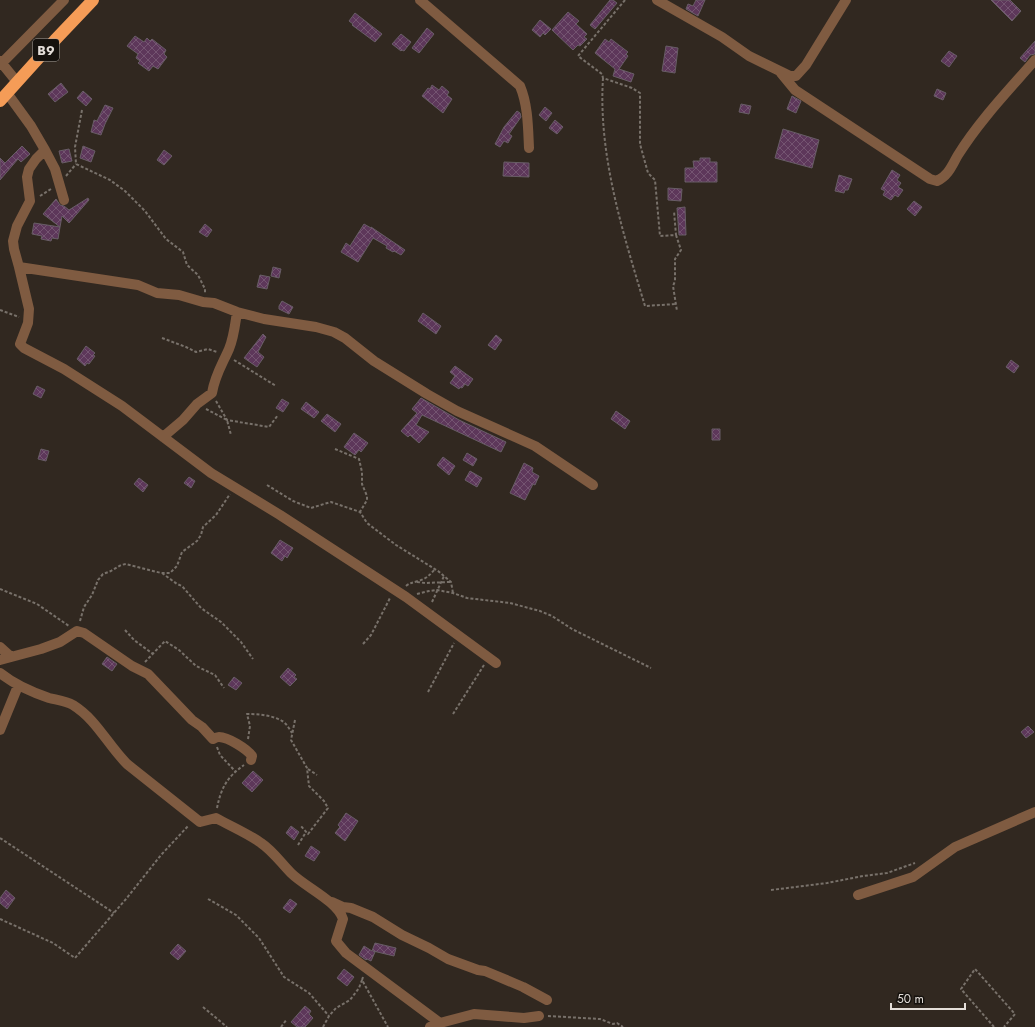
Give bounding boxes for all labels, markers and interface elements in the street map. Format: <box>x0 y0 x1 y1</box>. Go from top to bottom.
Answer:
road number: B9 <box>33 39 59 61</box>
scale bar <box>891 985 965 1011</box>
text: 50 m <box>897 990 924 1008</box>

